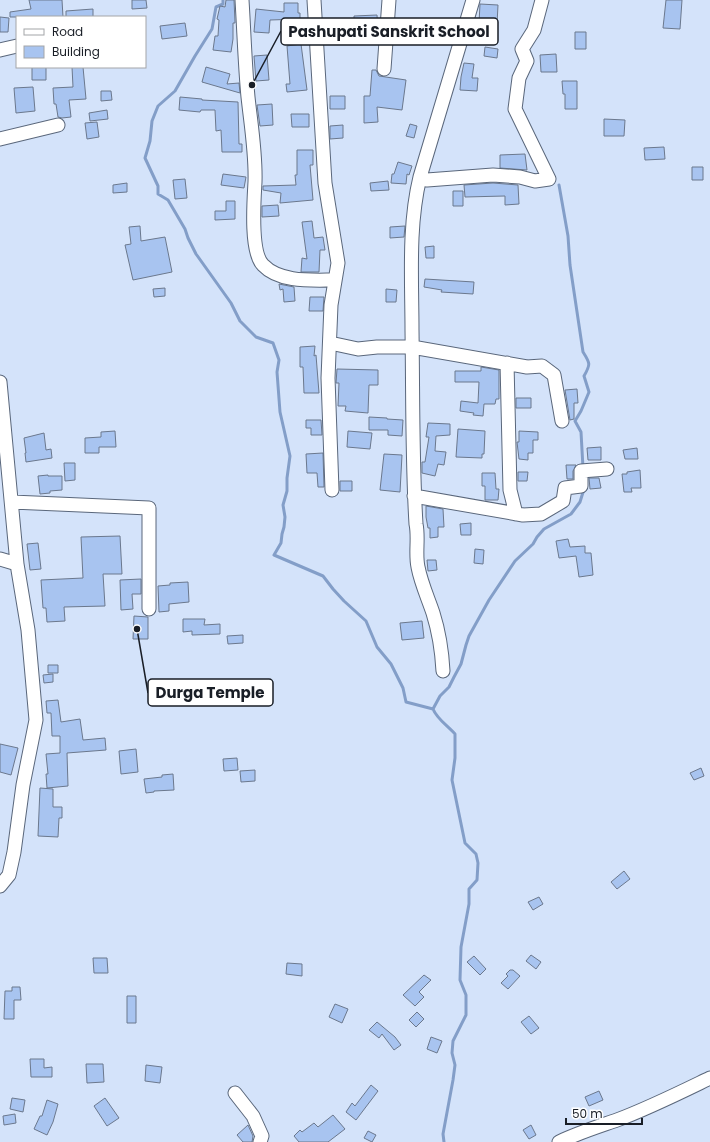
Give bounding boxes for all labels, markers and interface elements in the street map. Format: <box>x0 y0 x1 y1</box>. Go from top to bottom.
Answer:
legend <box>16 16 146 68</box>
callout: Pashupati Sanskrit School <box>281 18 498 45</box>
text: Pashupati Sanskrit School <box>288 21 490 42</box>
text: Road <box>52 23 83 40</box>
text: Building <box>52 43 100 60</box>
callout: Durga Temple <box>148 679 273 706</box>
text: Durga Temple <box>156 682 264 703</box>
scale bar <box>566 1100 642 1126</box>
text: 50 m <box>572 1105 603 1122</box>

